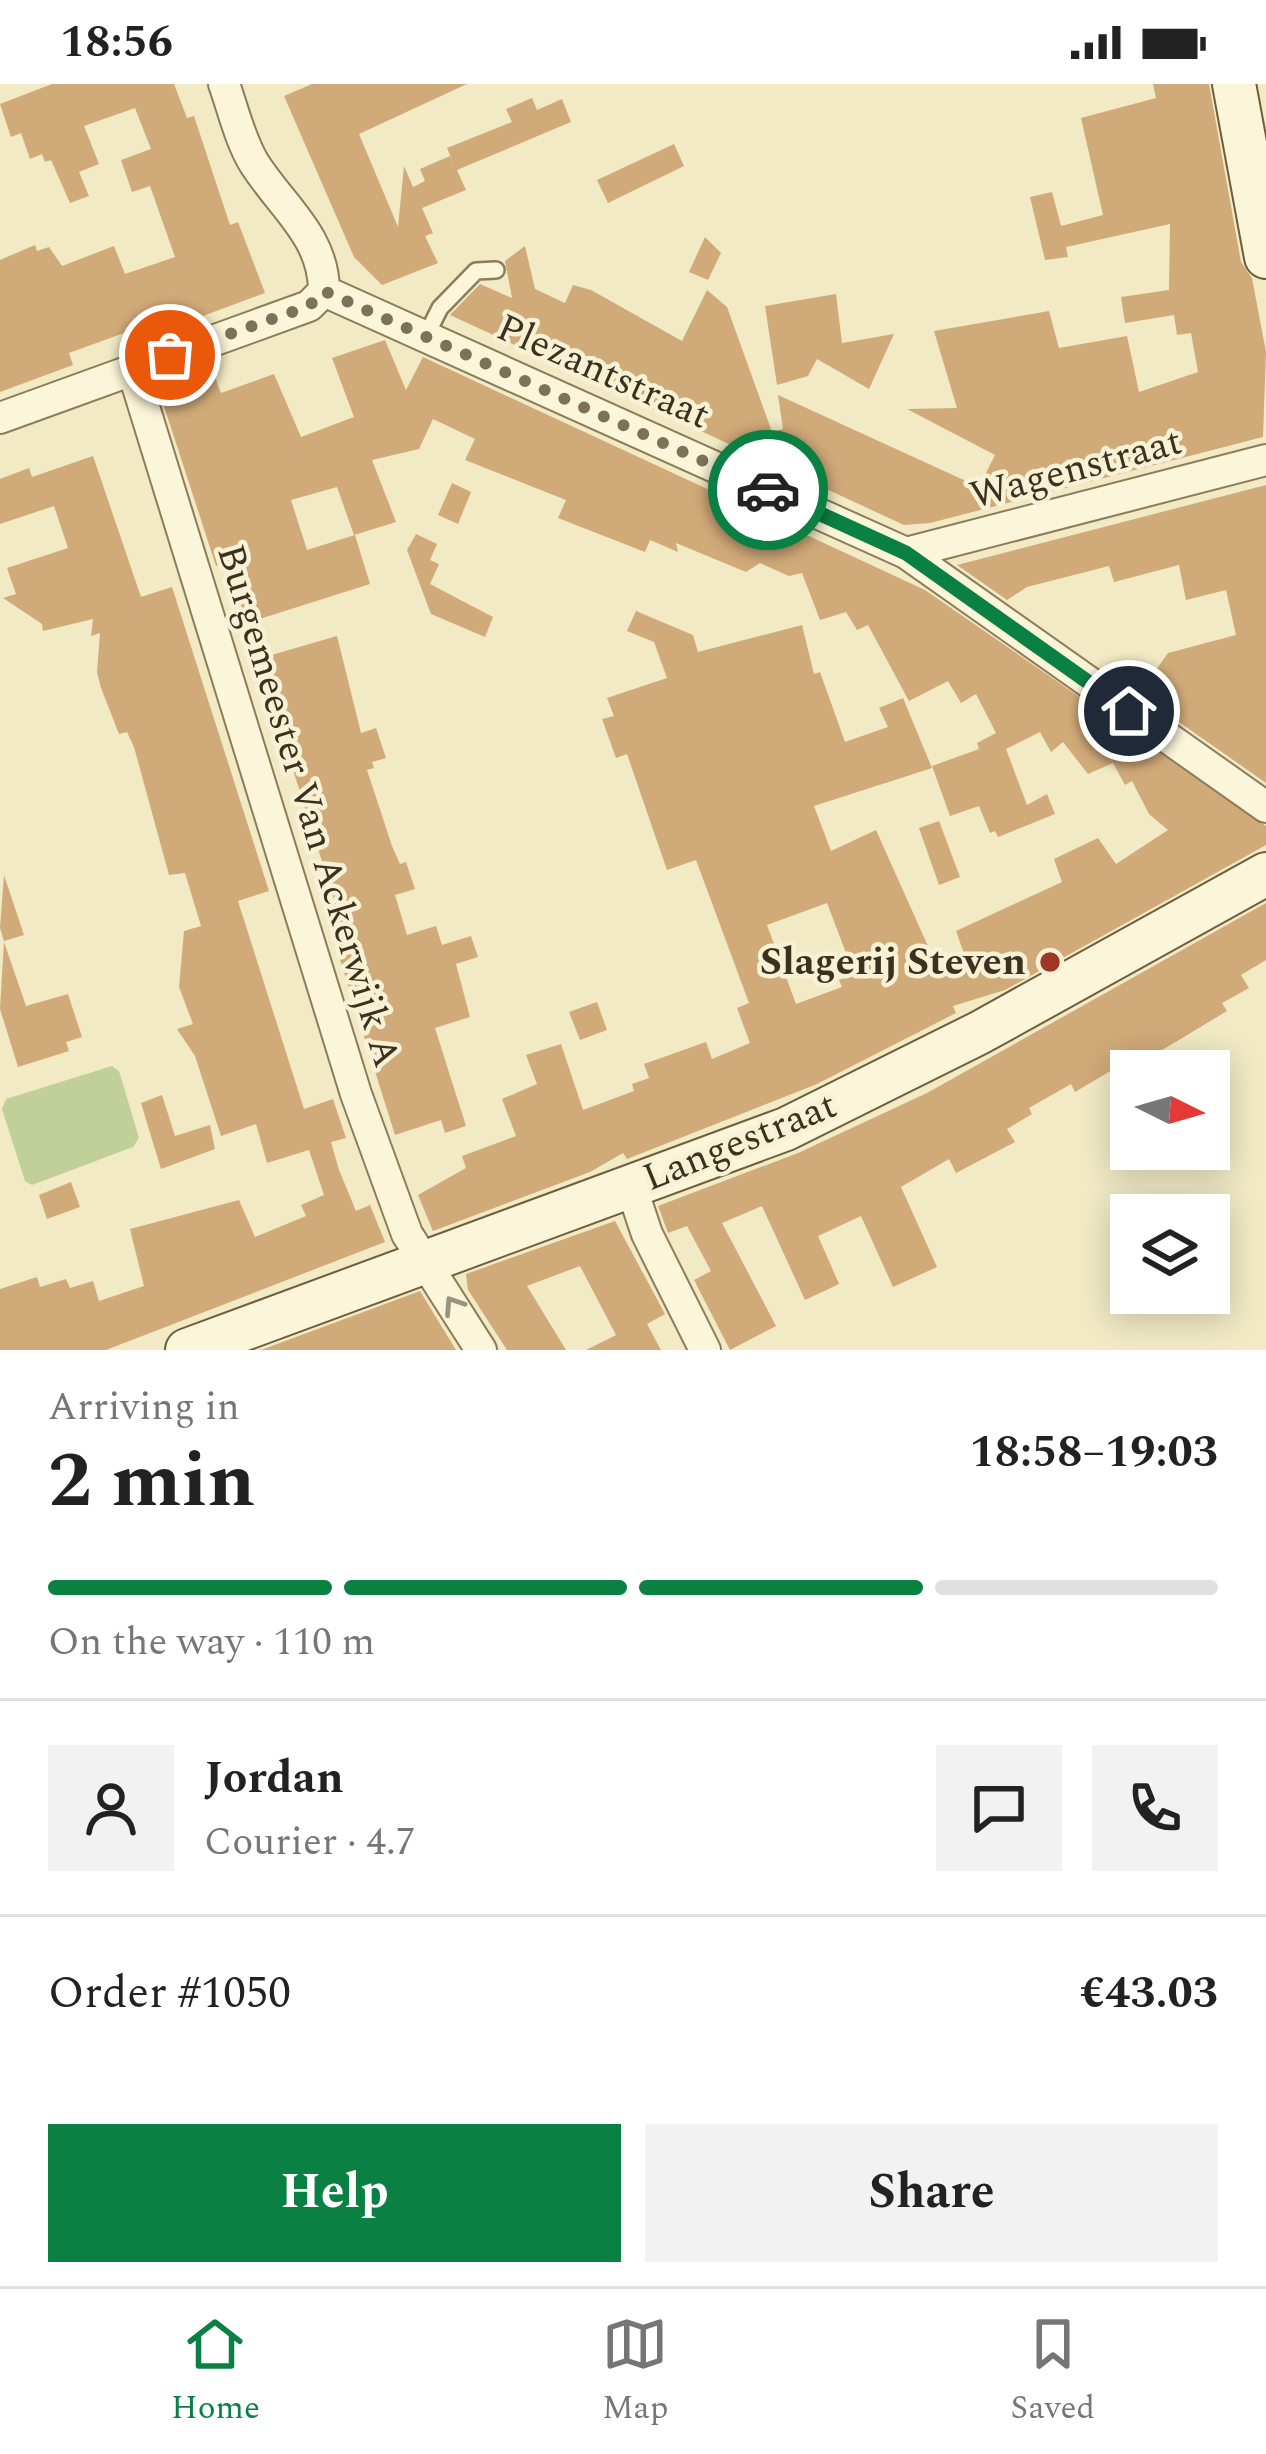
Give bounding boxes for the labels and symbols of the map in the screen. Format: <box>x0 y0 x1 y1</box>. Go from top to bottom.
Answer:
street label: Plezantstraat <box>487 299 719 445</box>
pin <box>119 304 221 406</box>
street label: Wagenstraat <box>963 412 1189 526</box>
courier <box>708 430 828 550</box>
street label: Burgemeester Van Ackerwijk A <box>200 537 416 1075</box>
pin <box>1078 660 1180 762</box>
place label: Slagerij Steven <box>760 933 1026 992</box>
marker: Slagerij Steven <box>1037 949 1063 975</box>
north arrow <box>1110 1050 1230 1170</box>
street label: Langestraat <box>634 1076 846 1208</box>
one-way arrow <box>445 1296 467 1318</box>

